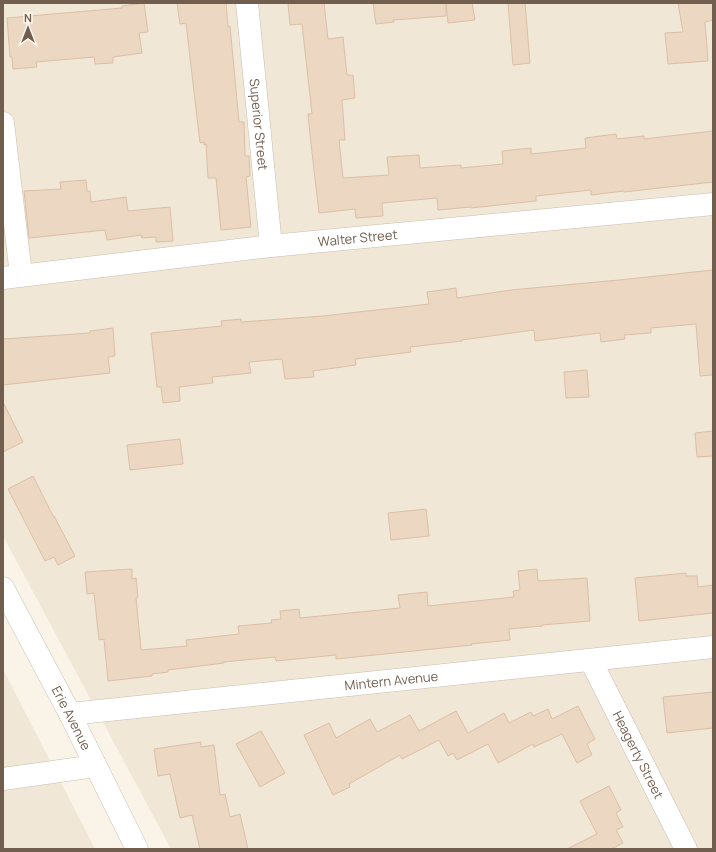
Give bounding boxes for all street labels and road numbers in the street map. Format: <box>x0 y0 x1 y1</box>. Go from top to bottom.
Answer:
street label: Superior Street <box>246 78 272 171</box>
street label: Walter Street <box>317 225 398 251</box>
street label: Mintern Avenue <box>344 667 439 694</box>
street label: Erie Avenue <box>48 683 96 754</box>
street label: Heagerty Street <box>609 708 668 802</box>

